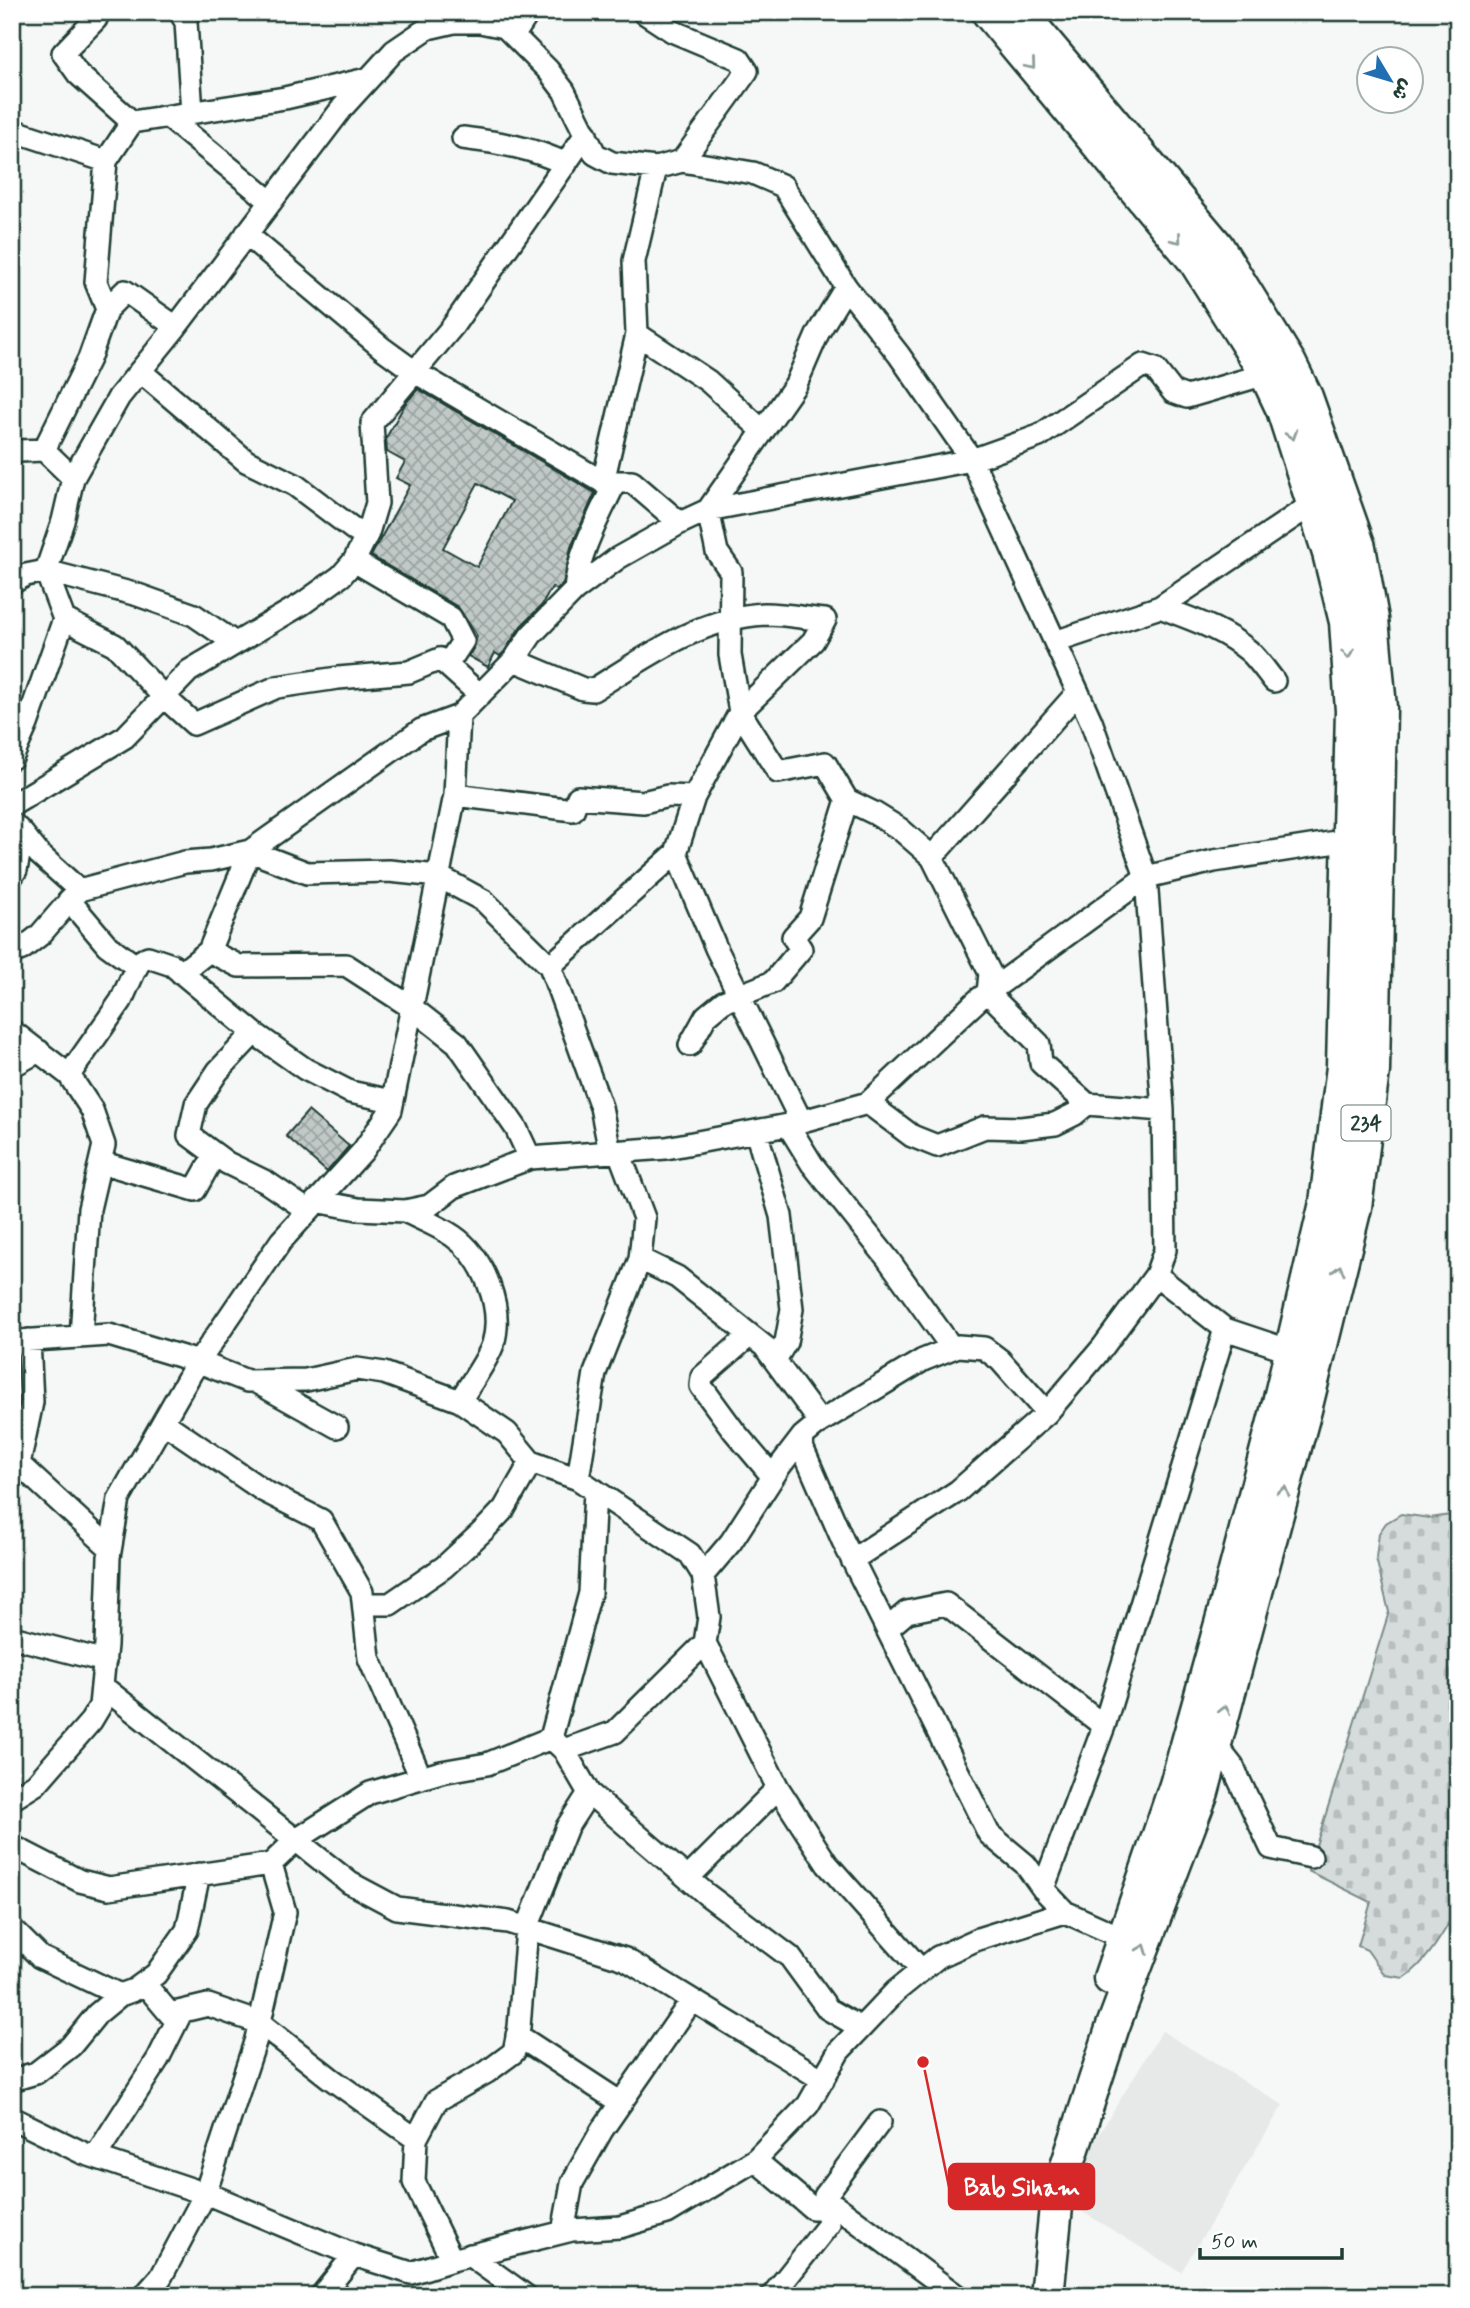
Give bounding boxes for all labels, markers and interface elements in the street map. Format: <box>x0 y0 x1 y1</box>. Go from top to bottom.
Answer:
north arrow <box>1354 46 1424 116</box>
one-way arrow <box>1023 57 1036 69</box>
text: ش <box>1386 74 1418 106</box>
one-way arrow <box>1169 231 1181 244</box>
one-way arrow <box>1283 428 1298 440</box>
one-way arrow <box>1340 649 1355 660</box>
road number: 234 <box>1342 1106 1390 1140</box>
one-way arrow <box>1331 1264 1345 1276</box>
one-way arrow <box>1276 1485 1290 1497</box>
one-way arrow <box>1216 1705 1231 1717</box>
one-way arrow <box>1134 1943 1148 1955</box>
callout: Bab Siham <box>949 2164 1094 2209</box>
text: Bab Siham <box>964 2173 1080 2204</box>
scale bar <box>1200 2217 1342 2261</box>
text: 50 m <box>1211 2228 1258 2256</box>

